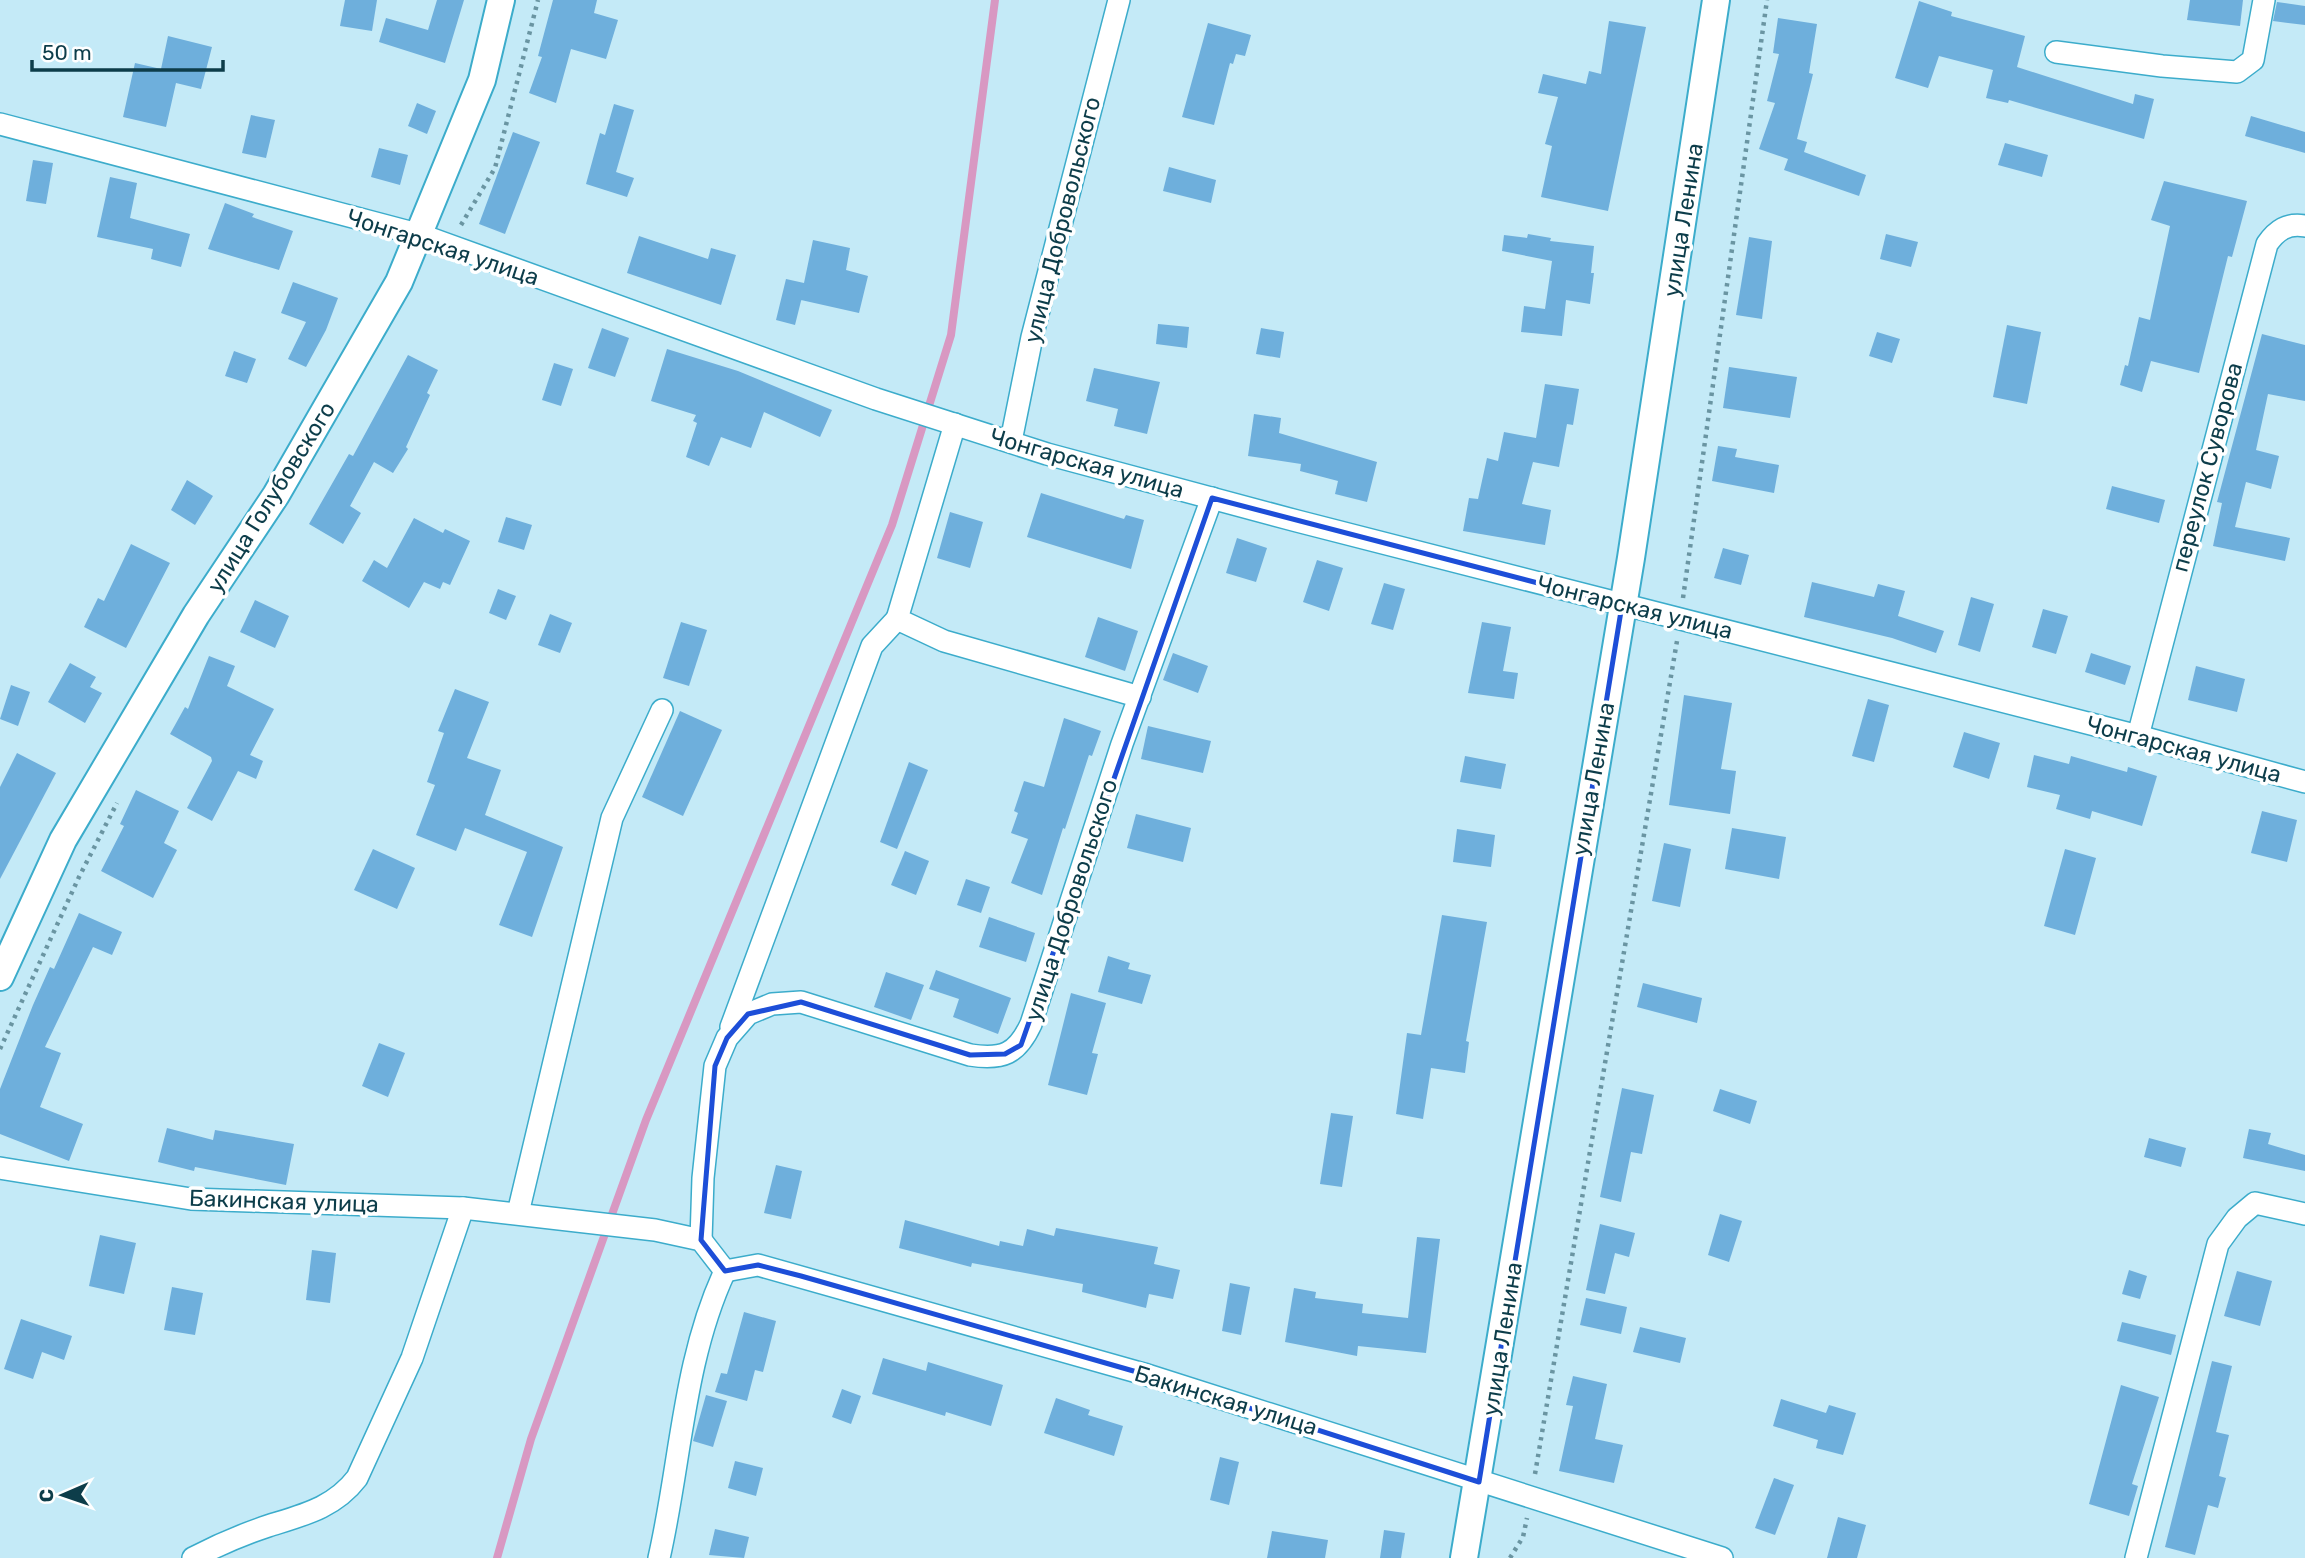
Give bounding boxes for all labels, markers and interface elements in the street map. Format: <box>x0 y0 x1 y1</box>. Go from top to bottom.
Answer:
scale bar <box>32 28 222 72</box>
text: 50 m <box>42 40 92 65</box>
street label: улица Добровольского <box>1018 94 1106 346</box>
street label: улица Ленина <box>1657 141 1709 299</box>
street label: Чонгарская улица <box>343 203 543 291</box>
street label: переулок Суворова <box>2166 359 2248 575</box>
street label: улица Голубовского <box>201 396 341 598</box>
street label: Чонгарская улица <box>987 422 1187 504</box>
street label: Чонгарская улица <box>1534 569 1736 645</box>
street label: улица Ленина <box>1566 700 1620 858</box>
street label: Чонгарская улица <box>2083 710 2285 788</box>
street label: улица Добровольского <box>1019 775 1123 1025</box>
street label: Бакинская улица <box>189 1184 379 1218</box>
street label: улица Ленина <box>1476 1260 1528 1418</box>
street label: Бакинская улица <box>1131 1359 1321 1441</box>
north arrow <box>28 1460 98 1530</box>
text: С <box>35 1489 58 1503</box>

